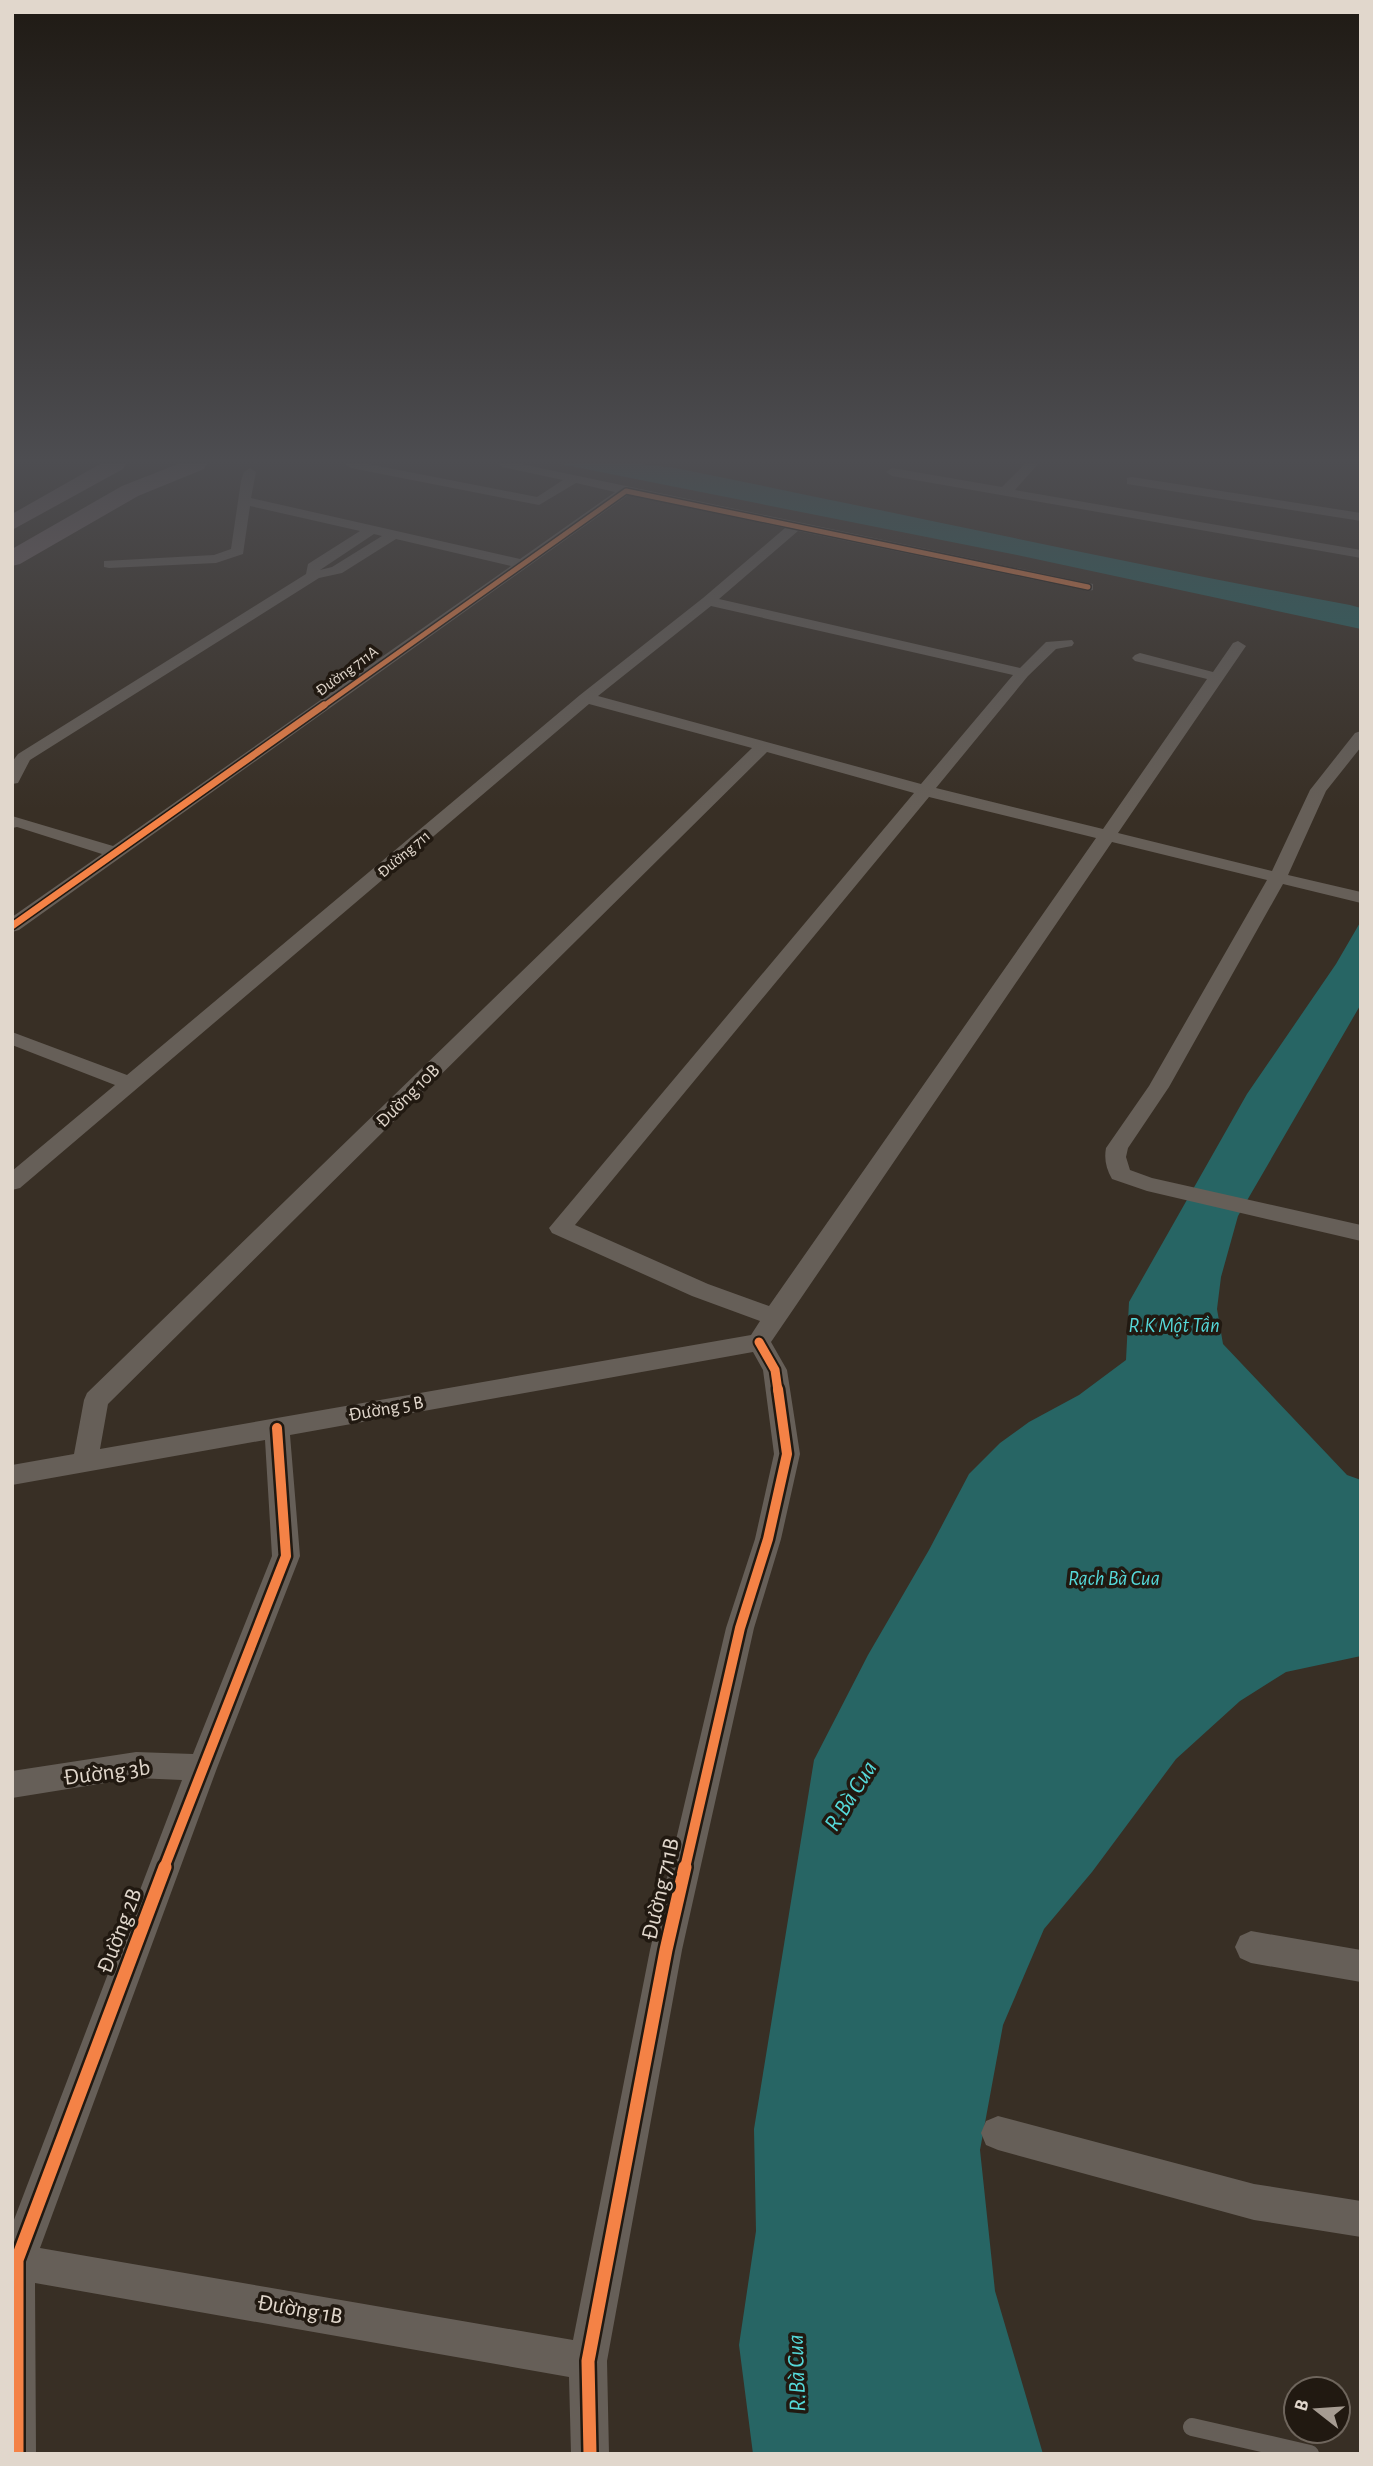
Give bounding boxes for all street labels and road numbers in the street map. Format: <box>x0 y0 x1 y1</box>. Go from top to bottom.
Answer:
street label: Đường 711A <box>313 643 381 699</box>
street label: Đường 711 <box>375 827 433 881</box>
street label: Đường 10B <box>373 1061 443 1131</box>
street label: Đường 5 B <box>347 1393 425 1425</box>
street label: Đường 3b <box>62 1756 152 1790</box>
street label: Đường 711B <box>638 1836 684 1942</box>
street label: Đường 2B <box>93 1885 147 1977</box>
street label: Đường 1B <box>256 2291 344 2329</box>

